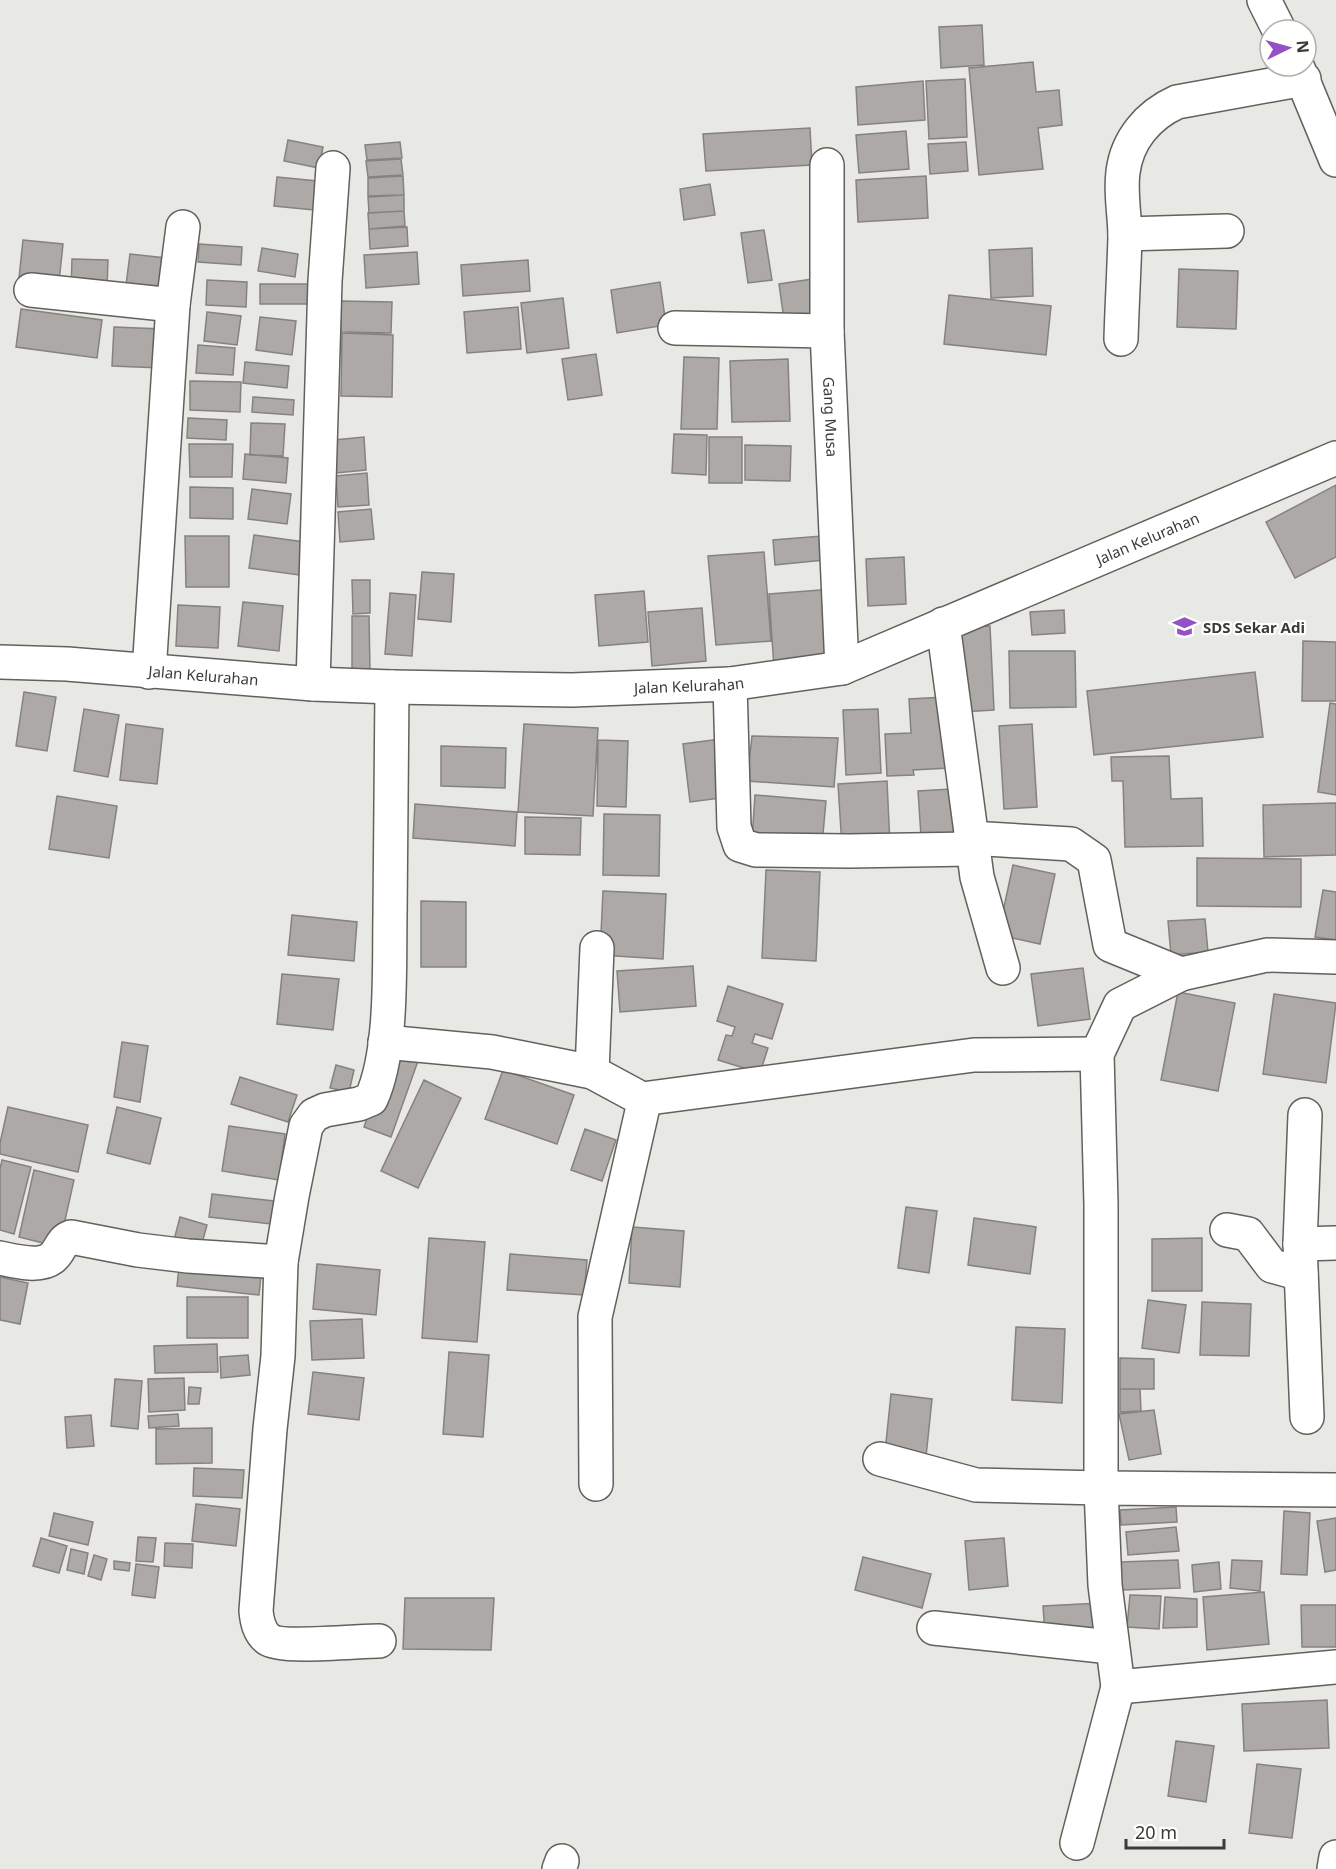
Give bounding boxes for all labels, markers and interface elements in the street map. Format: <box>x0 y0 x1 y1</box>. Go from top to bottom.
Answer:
north arrow <box>1258 18 1318 78</box>
text: N <box>1291 39 1314 54</box>
street label: Gang Musa <box>819 376 843 457</box>
street label: Jalan Kelurahan <box>1091 507 1202 570</box>
school or university icon: SDS Sekar Adi <box>1172 614 1198 640</box>
place label: SDS Sekar Adi <box>1203 617 1305 637</box>
street label: Jalan Kelurahan <box>146 661 259 690</box>
street label: Jalan Kelurahan <box>632 672 745 698</box>
scale bar <box>1126 1812 1224 1850</box>
text: 20 m <box>1135 1820 1177 1844</box>

